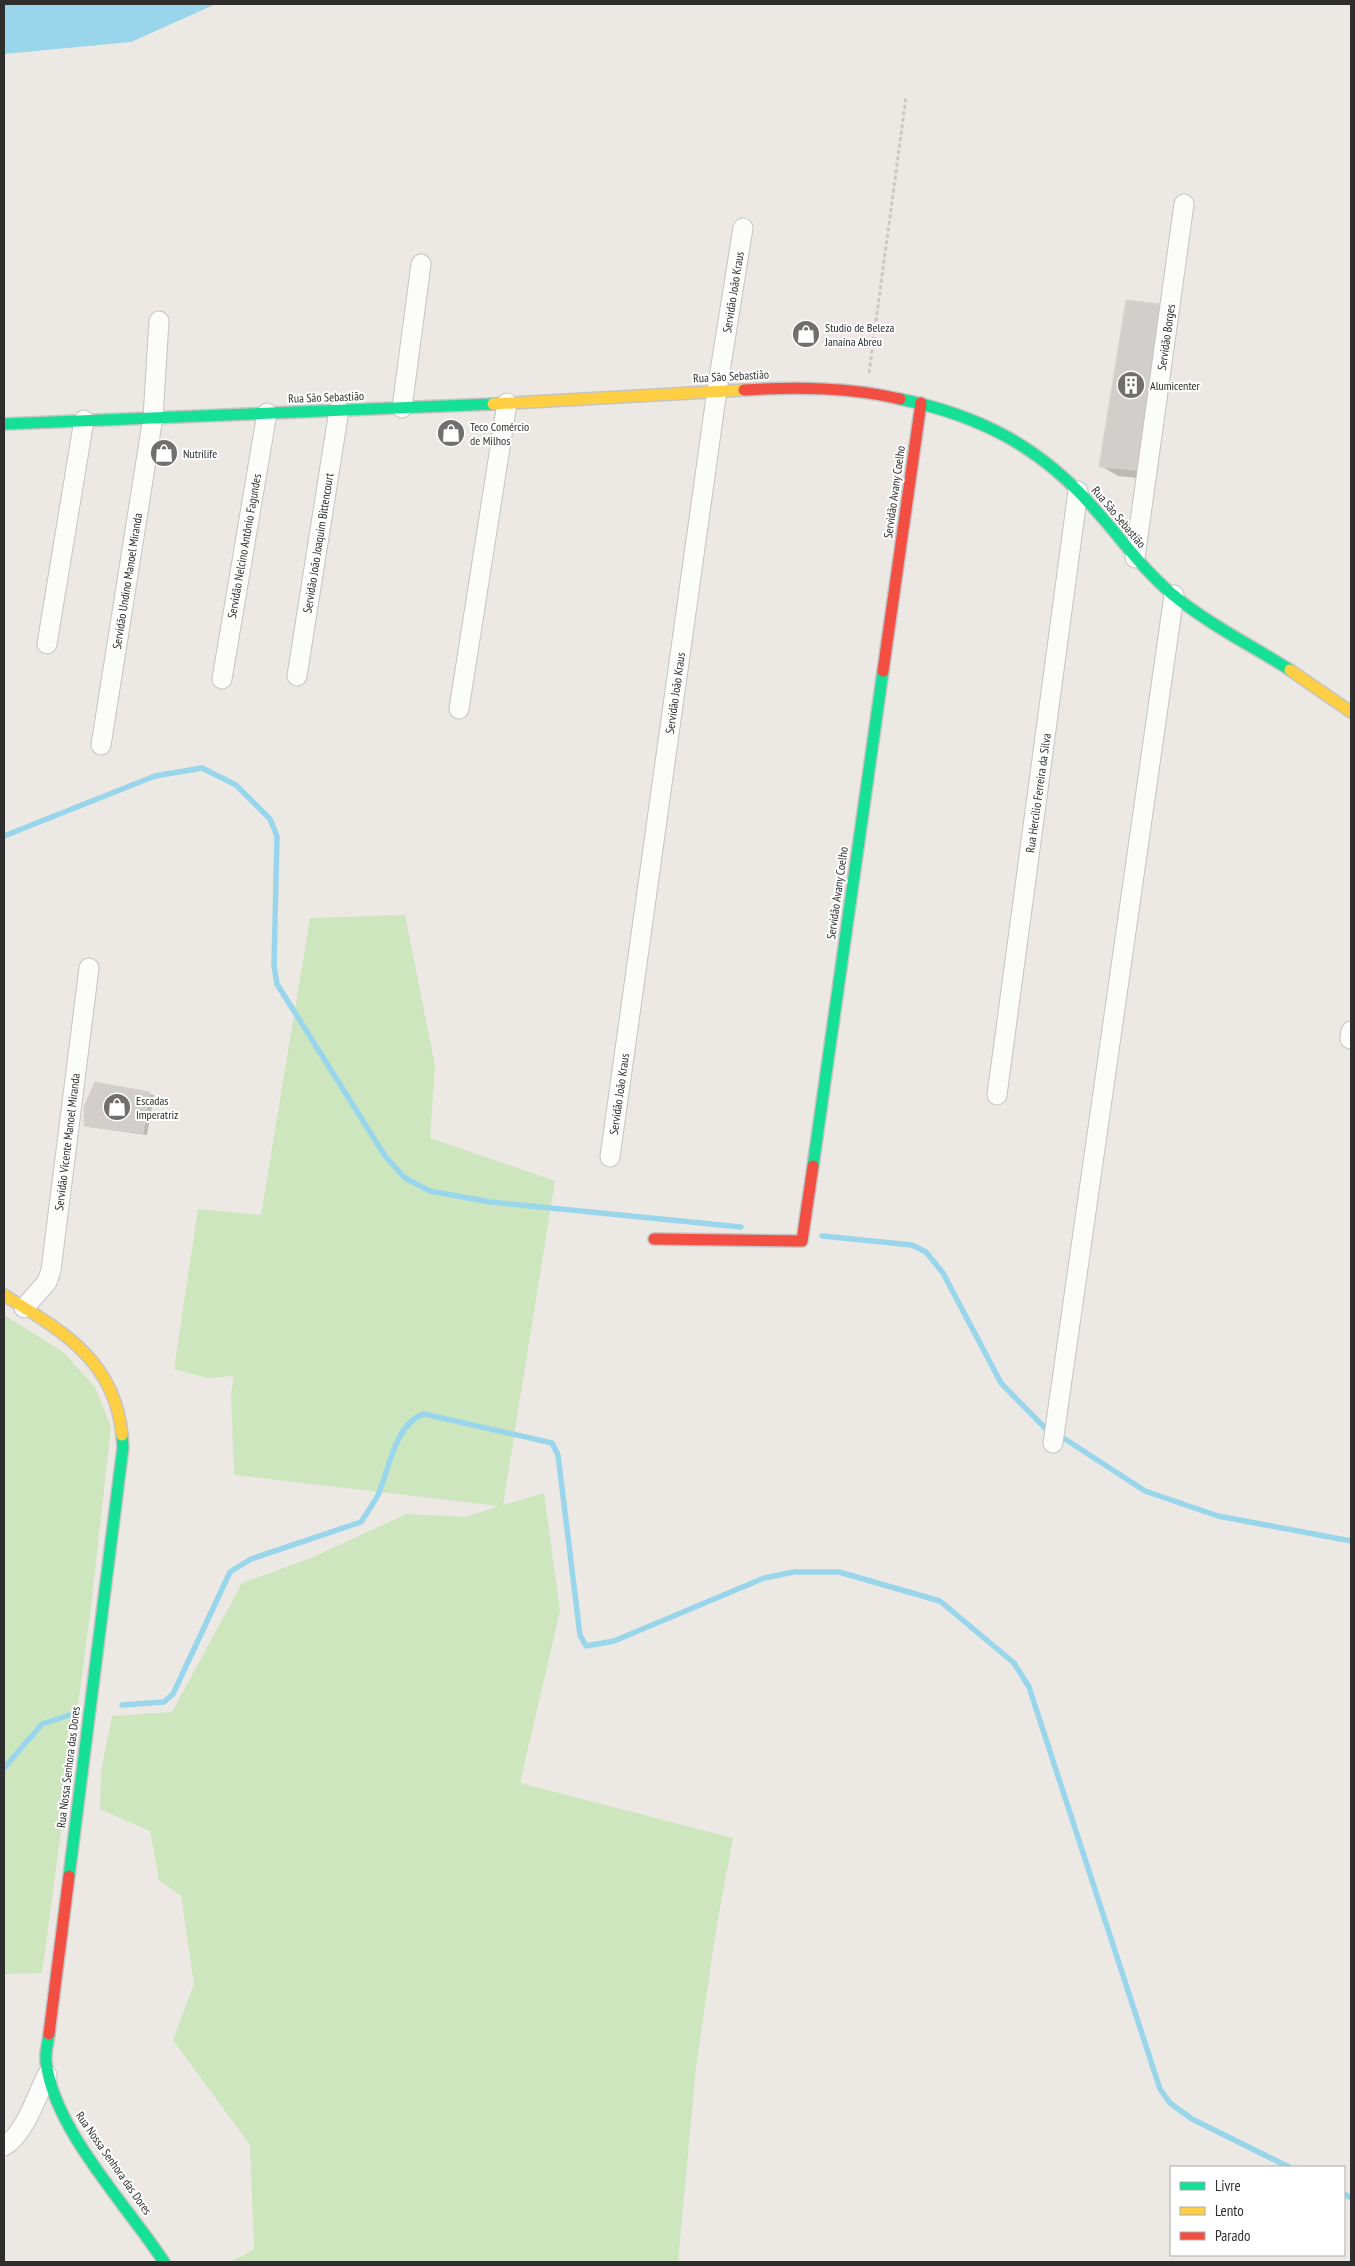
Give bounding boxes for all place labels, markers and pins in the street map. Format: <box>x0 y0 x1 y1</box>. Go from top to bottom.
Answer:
shop icon: Studio de Beleza Janaína Abreu <box>791 319 821 349</box>
place label: Studio de Beleza Janaína Abreu <box>824 320 894 349</box>
building icon: Alumicenter <box>1116 370 1146 400</box>
place label: Alumicenter <box>1150 378 1201 393</box>
shop icon: Teco Comércio de Milhos <box>436 418 466 448</box>
place label: Teco Comércio de Milhos <box>470 419 529 448</box>
shop icon: Nutrilife <box>149 438 179 468</box>
place label: Nutrilife <box>183 446 217 461</box>
shop icon: Escadas Imperatriz <box>102 1092 132 1122</box>
place label: Escadas Imperatriz <box>136 1093 178 1122</box>

